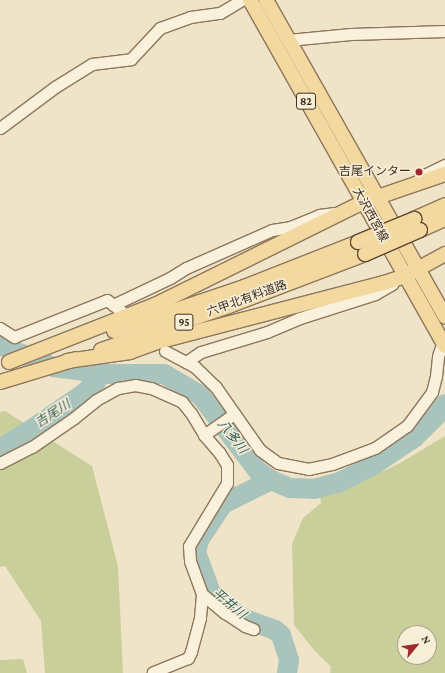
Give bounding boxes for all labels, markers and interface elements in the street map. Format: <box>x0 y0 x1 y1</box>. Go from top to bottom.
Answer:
road number: 82 <box>296 92 316 110</box>
place label: 吉尾インター <box>339 165 411 179</box>
marker: 吉尾インター <box>414 167 424 177</box>
street label: 大沢西宮線 <box>349 185 391 245</box>
street label: 六甲北有料道路 <box>205 278 289 320</box>
road number: 95 <box>174 313 194 331</box>
water label: 吉尾川 <box>32 397 74 431</box>
water label: 八多川 <box>214 417 250 457</box>
water label: 平井川 <box>209 585 249 623</box>
north arrow <box>397 625 437 665</box>
text: N <box>420 633 434 646</box>

